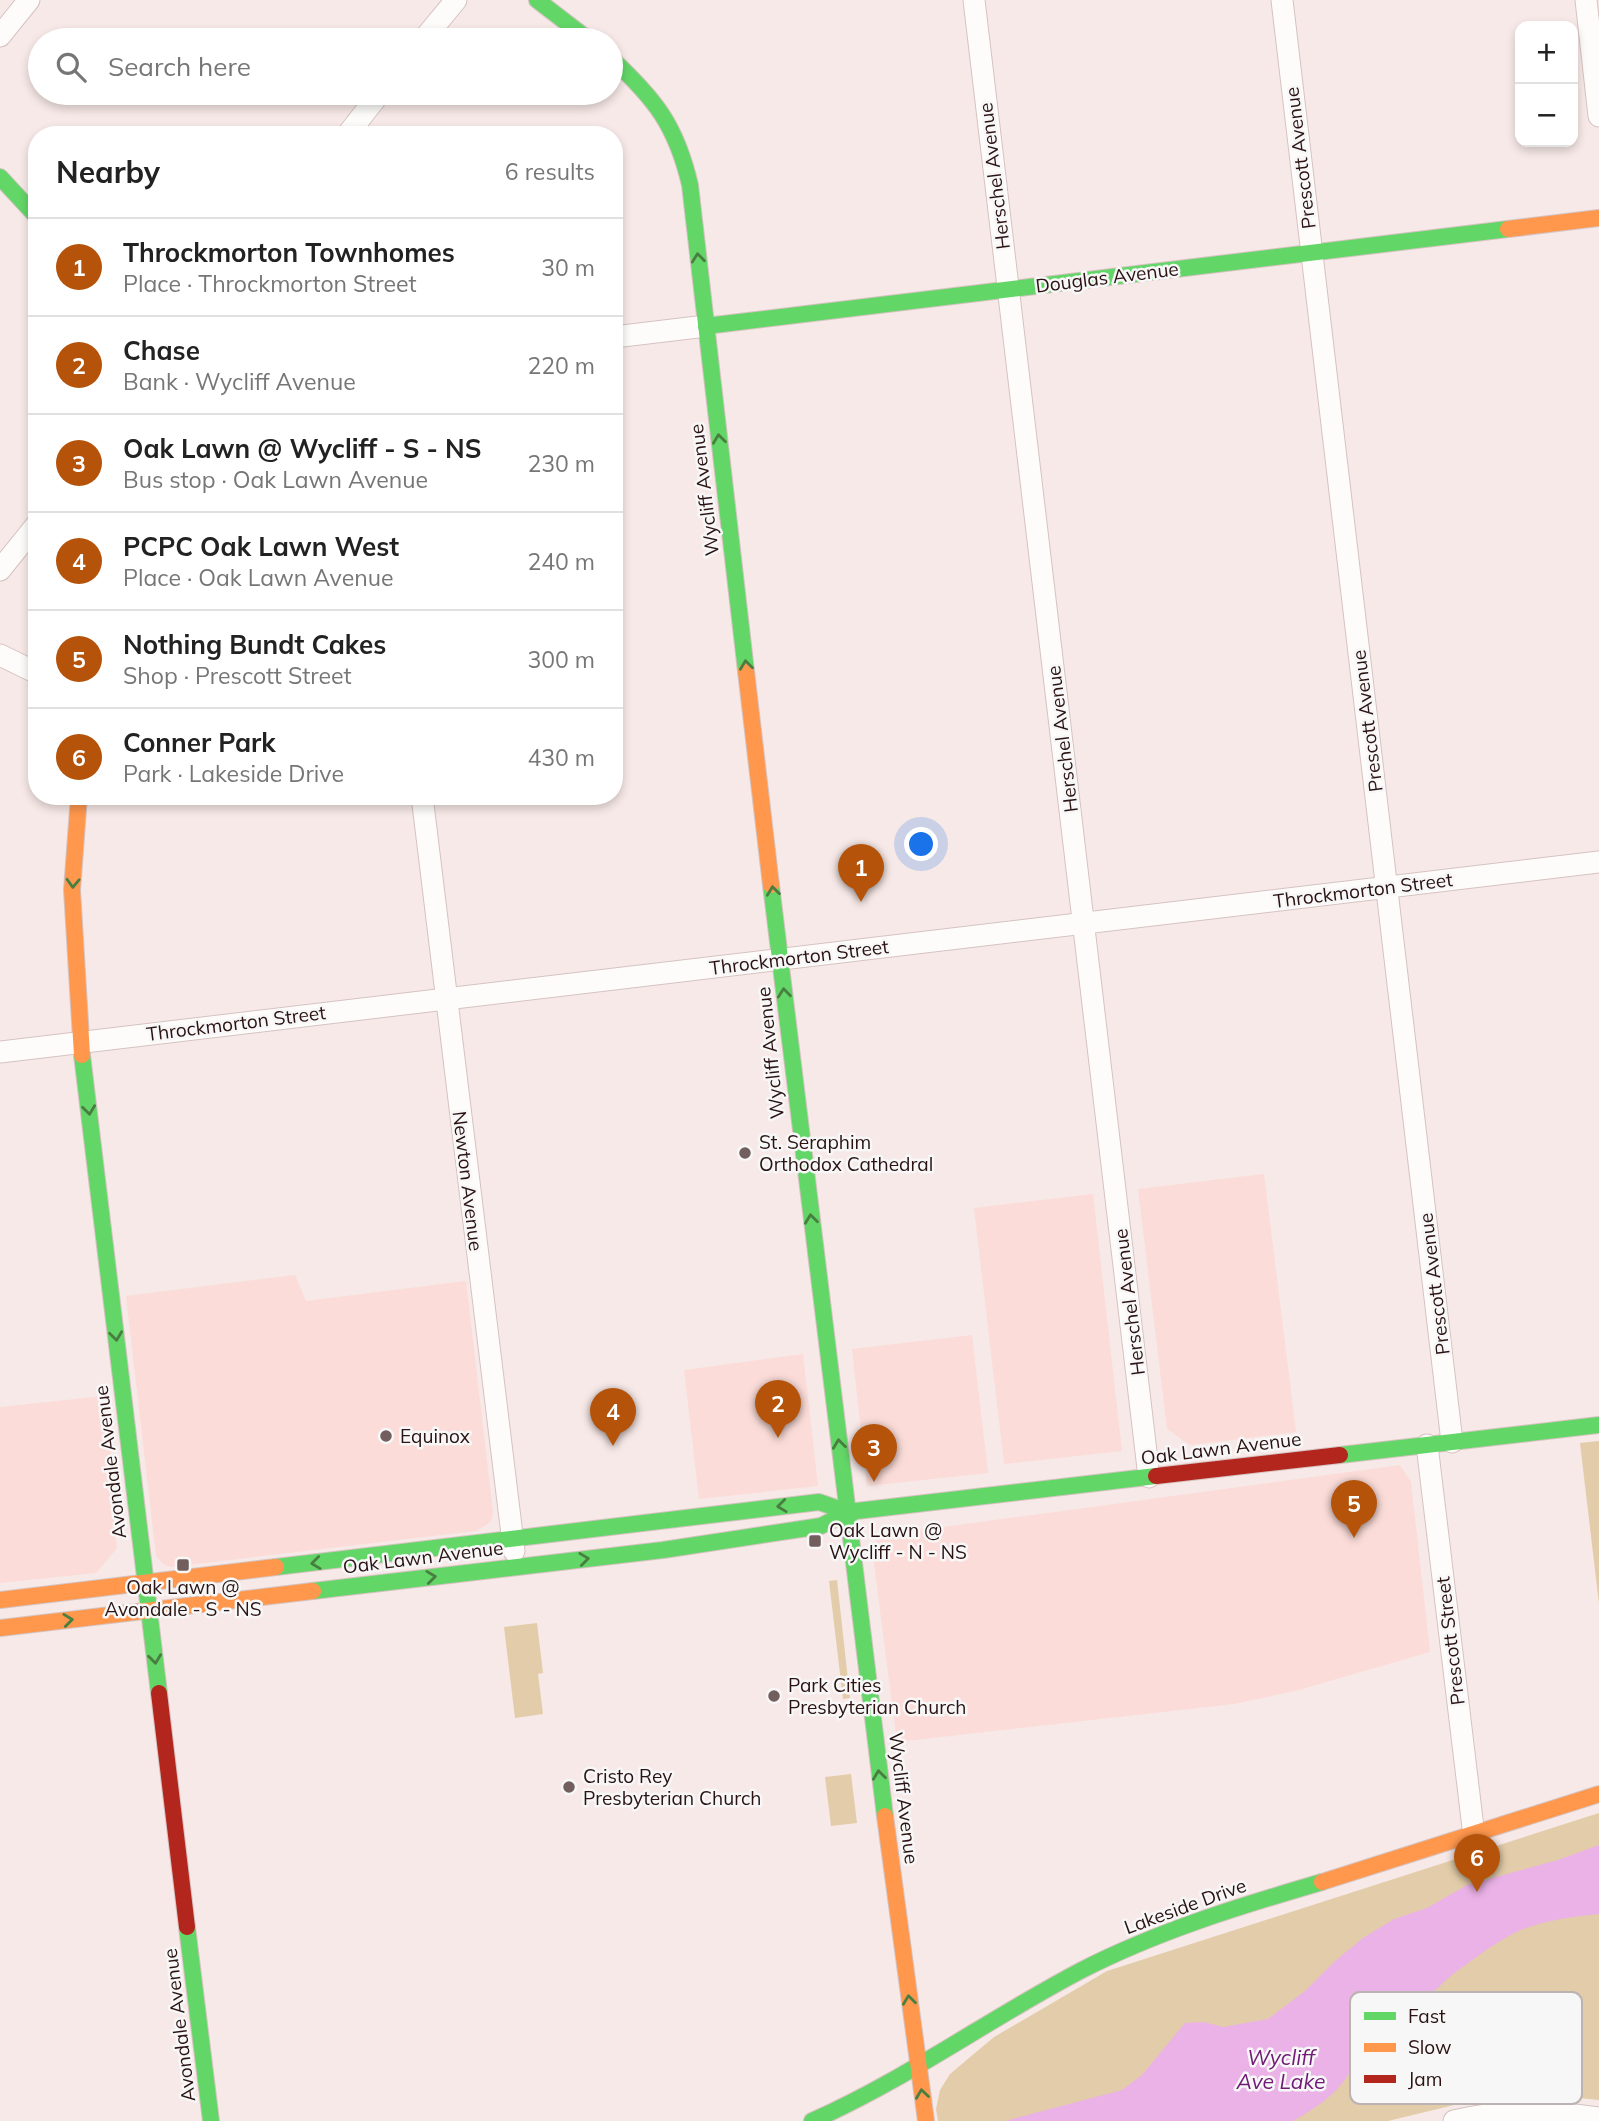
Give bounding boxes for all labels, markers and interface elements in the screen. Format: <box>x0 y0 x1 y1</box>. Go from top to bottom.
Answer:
map controls <box>1515 21 1578 147</box>
button: + <box>1515 21 1578 84</box>
search box <box>28 28 623 105</box>
icon: search <box>52 48 90 86</box>
text: Search here <box>108 50 251 83</box>
button: − <box>1515 84 1578 147</box>
street label: Prescott Avenue <box>1279 86 1321 230</box>
street label: Herschel Avenue <box>973 101 1015 251</box>
text: Nearby <box>56 153 160 191</box>
text: 6 results <box>505 157 595 186</box>
text: Throckmorton Townhomes <box>123 236 455 269</box>
one-way arrow <box>691 252 706 264</box>
text: 1 <box>72 253 86 282</box>
text: 30 m <box>541 253 595 282</box>
street label: Douglas Avenue <box>1034 256 1180 298</box>
text: Place · Throckmorton Street <box>123 269 417 298</box>
text: Chase <box>123 334 200 367</box>
text: 2 <box>72 351 86 380</box>
text: 220 m <box>527 351 595 380</box>
text: Bank · Wycliff Avenue <box>123 367 356 396</box>
street label: Wycliff Avenue <box>684 423 724 557</box>
text: Oak Lawn @ Wycliff - S - NS <box>123 432 481 465</box>
one-way arrow <box>712 434 727 445</box>
text: 3 <box>72 449 86 478</box>
text: 230 m <box>527 449 595 478</box>
text: Bus stop · Oak Lawn Avenue <box>123 465 428 494</box>
text: PCPC Oak Lawn West <box>123 530 399 563</box>
text: 4 <box>72 547 86 576</box>
text: 240 m <box>527 547 595 576</box>
text: Place · Oak Lawn Avenue <box>123 563 393 592</box>
text: Nothing Bundt Cakes <box>123 628 386 661</box>
text: 5 <box>72 645 86 674</box>
text: 300 m <box>527 645 595 674</box>
street label: Prescott Avenue <box>1346 649 1388 793</box>
one-way arrow <box>739 659 754 671</box>
text: Shop · Prescott Street <box>123 661 352 690</box>
street label: Herschel Avenue <box>1041 664 1083 814</box>
text: Conner Park <box>123 726 276 759</box>
text: 6 <box>72 743 86 772</box>
text: 430 m <box>527 743 595 772</box>
text: Park · Lakeside Drive <box>123 759 344 788</box>
your location <box>904 827 938 861</box>
pin: 1 <box>838 844 884 902</box>
street label: Throckmorton Street <box>1272 867 1454 913</box>
one-way arrow <box>66 878 81 889</box>
one-way arrow <box>765 885 780 897</box>
street label: Throckmorton Street <box>708 934 890 980</box>
street label: Wycliff Avenue <box>751 986 789 1120</box>
one-way arrow <box>777 987 792 998</box>
street label: Throckmorton Street <box>145 1000 327 1046</box>
one-way arrow <box>81 1104 96 1116</box>
street label: Newton Avenue <box>448 1110 488 1252</box>
place label: St. Seraphim Orthodox Cathedral <box>759 1130 933 1176</box>
marker: St. Seraphim Orthodox Cathedral <box>737 1145 753 1161</box>
street label: Prescott Avenue <box>1413 1212 1455 1356</box>
one-way arrow <box>803 1213 818 1225</box>
street label: Herschel Avenue <box>1108 1227 1150 1377</box>
one-way arrow <box>108 1330 123 1342</box>
pin: 2 <box>755 1380 801 1438</box>
street label: Avondale Avenue <box>89 1384 131 1540</box>
pin: 4 <box>590 1388 636 1446</box>
place label: Equinox <box>400 1424 470 1448</box>
pin: 3 <box>851 1424 897 1482</box>
street label: Oak Lawn Avenue <box>1140 1426 1302 1470</box>
marker: Equinox <box>378 1428 394 1444</box>
one-way arrow <box>832 1439 847 1450</box>
pin: 5 <box>1331 1480 1377 1538</box>
one-way arrow <box>776 1499 787 1514</box>
place label: Oak Lawn @ Wycliff - N - NS <box>829 1518 967 1564</box>
marker: Oak Lawn @ Wycliff - N - NS <box>807 1533 823 1549</box>
street label: Oak Lawn Avenue <box>342 1535 504 1579</box>
one-way arrow <box>578 1551 590 1566</box>
one-way arrow <box>310 1555 322 1570</box>
marker: Oak Lawn @ Avondale - S - NS <box>175 1557 191 1573</box>
one-way arrow <box>425 1569 437 1584</box>
place label: Oak Lawn @ Avondale - S - NS <box>104 1575 262 1621</box>
street label: Prescott Street <box>1430 1575 1470 1707</box>
one-way arrow <box>62 1613 74 1628</box>
one-way arrow <box>148 1653 163 1665</box>
place label: Park Cities Presbyterian Church <box>788 1673 966 1719</box>
marker: Park Cities Presbyterian Church <box>766 1688 782 1704</box>
street label: Wycliff Avenue <box>884 1731 924 1865</box>
place label: Cristo Rey Presbyterian Church <box>583 1764 761 1810</box>
one-way arrow <box>872 1769 887 1781</box>
marker: Cristo Rey Presbyterian Church <box>561 1779 577 1795</box>
pin: 6 <box>1454 1834 1500 1892</box>
street label: Lakeside Drive <box>1121 1873 1249 1939</box>
street label: Avondale Avenue <box>158 1947 200 2103</box>
legend <box>1350 1992 1582 2104</box>
one-way arrow <box>901 1994 916 2006</box>
text: Fast <box>1408 2004 1446 2028</box>
text: Slow <box>1408 2035 1452 2059</box>
water label: Wycliff Ave Lake <box>1236 2044 1325 2094</box>
text: Jam <box>1408 2067 1442 2091</box>
one-way arrow <box>915 2089 930 2100</box>

